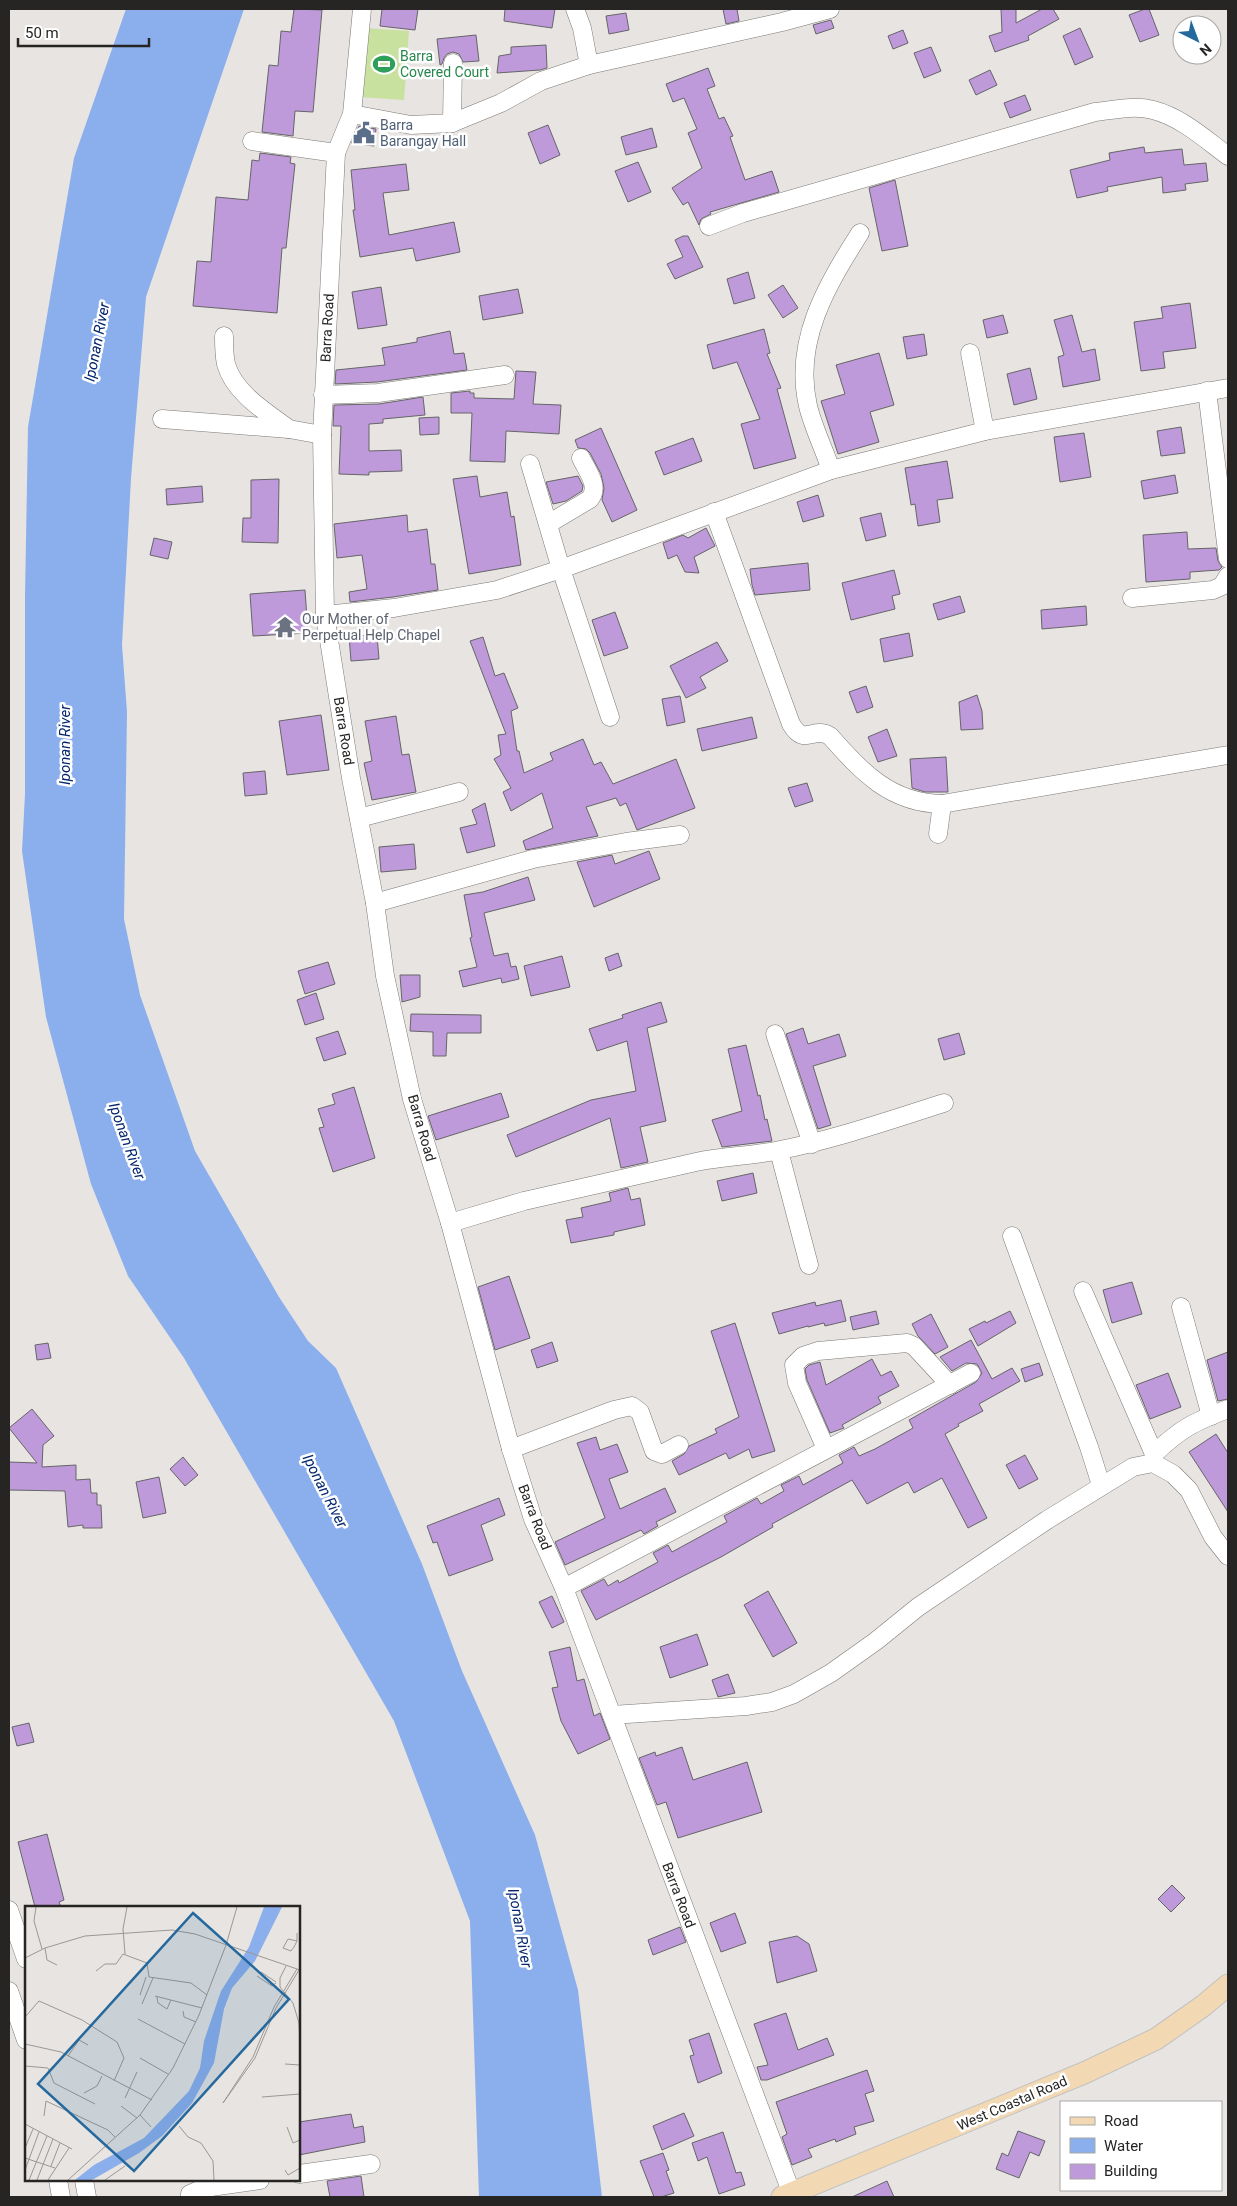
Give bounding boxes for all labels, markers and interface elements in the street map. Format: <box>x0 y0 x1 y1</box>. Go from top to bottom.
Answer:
scale bar <box>18 15 149 47</box>
north arrow <box>1172 15 1222 65</box>
text: 50 m <box>25 24 59 42</box>
text: N <box>1197 40 1215 59</box>
place label: Barra Covered Court <box>400 48 489 80</box>
sports icon: Barra Covered Court <box>371 51 397 77</box>
place label: Barra Barangay Hall <box>380 117 466 149</box>
public building icon: Barra Barangay Hall <box>351 120 377 146</box>
street label: Barra Road <box>317 293 337 363</box>
water label: Iponan River <box>81 300 114 383</box>
place label: Our Mother of Perpetual Help Chapel <box>302 611 440 643</box>
temple icon: Our Mother of Perpetual Help Chapel <box>272 614 298 640</box>
street label: Barra Road <box>331 696 357 766</box>
water label: Iponan River <box>56 704 74 785</box>
street label: Barra Road <box>405 1093 439 1163</box>
water label: Iponan River <box>105 1100 150 1183</box>
water label: Iponan River <box>299 1451 352 1532</box>
street label: Barra Road <box>515 1482 555 1552</box>
street label: Barra Road <box>659 1860 699 1930</box>
water label: Iponan River <box>504 1887 536 1970</box>
inset map <box>25 1906 300 2181</box>
street label: West Coastal Road <box>955 2073 1069 2133</box>
legend <box>1060 2101 1222 2191</box>
text: Road <box>1104 2112 1138 2130</box>
text: Water <box>1104 2137 1143 2155</box>
text: Building <box>1104 2162 1158 2180</box>

